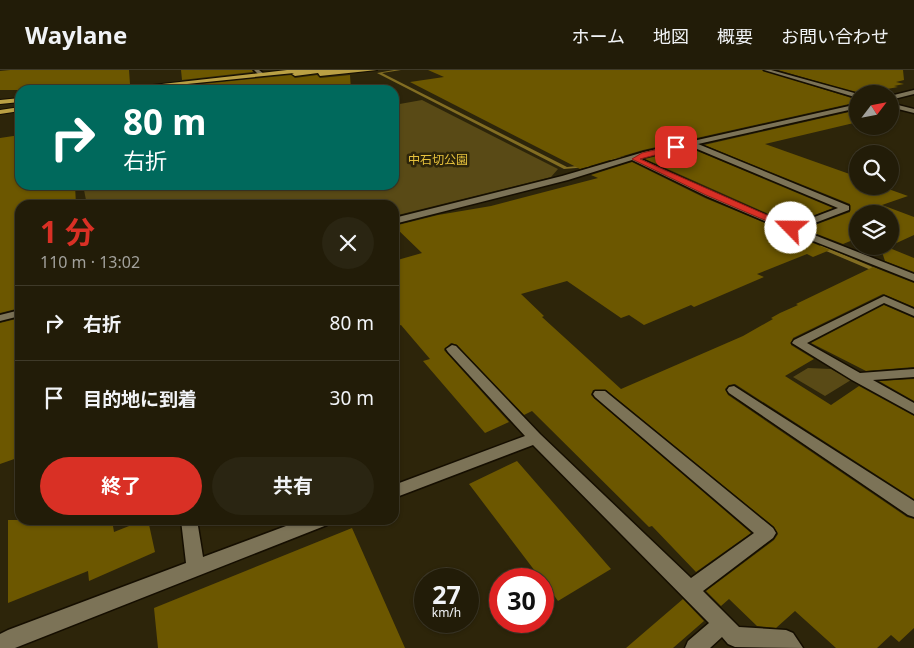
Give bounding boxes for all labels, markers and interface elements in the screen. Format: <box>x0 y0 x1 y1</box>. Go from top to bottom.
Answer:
text: Waylane <box>25 18 127 51</box>
text: ホーム <box>572 24 625 48</box>
text: 地図 <box>653 24 689 48</box>
text: 概要 <box>717 24 753 48</box>
text: お問い合わせ <box>781 24 889 48</box>
north arrow <box>849 85 899 135</box>
map controls <box>849 85 899 255</box>
text: 80 m <box>123 98 206 145</box>
icon: right <box>40 105 105 170</box>
pin <box>655 126 697 168</box>
icon: arrive <box>662 133 690 161</box>
text: 右折 <box>123 145 167 175</box>
button: search <box>849 145 899 195</box>
park label: 中石切公園 <box>408 151 468 168</box>
position arrow <box>764 201 816 253</box>
button: layers <box>849 205 899 255</box>
text: 1 分 <box>40 211 95 252</box>
button: close <box>322 217 374 269</box>
text: 110 m · 13:02 <box>40 251 140 273</box>
icon: right <box>40 309 68 337</box>
text: 80 m <box>330 310 374 336</box>
text: 右折 <box>83 311 121 337</box>
icon: arrive <box>40 384 68 412</box>
text: 30 m <box>330 385 374 411</box>
text: 目的地に到着 <box>83 386 197 412</box>
button: 終了 <box>40 457 202 515</box>
button: 共有 <box>212 457 374 515</box>
speed limit sign: 30 <box>489 568 554 633</box>
text: 27 <box>432 577 461 611</box>
text: km/h <box>432 604 461 621</box>

